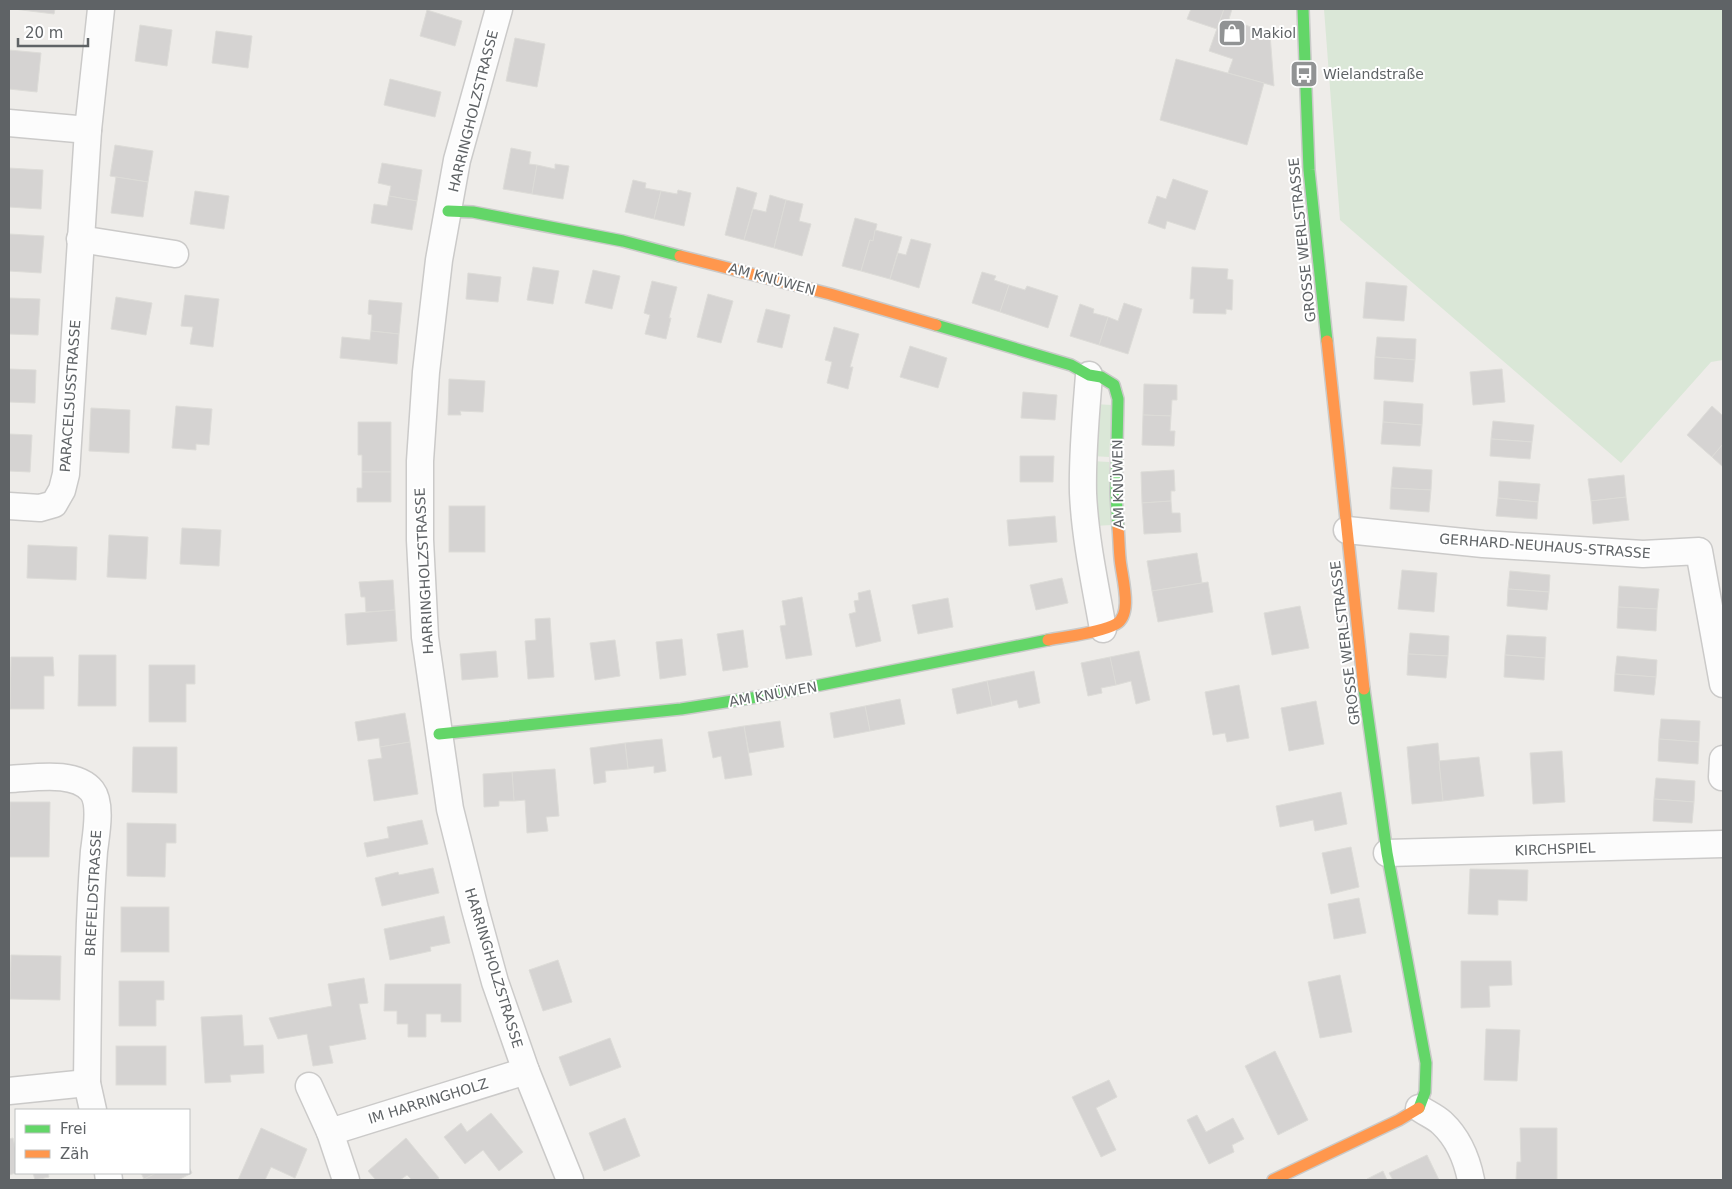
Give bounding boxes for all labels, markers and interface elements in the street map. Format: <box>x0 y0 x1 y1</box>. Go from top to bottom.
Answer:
scale bar <box>18 15 88 47</box>
shop icon: Makiol <box>1217 18 1247 48</box>
text: 20 m <box>25 24 63 42</box>
place label: Makiol <box>1251 25 1296 41</box>
street label: HARRINGHOLZSTRASSE <box>445 28 501 194</box>
bus stop icon: Wielandstraße <box>1289 59 1319 89</box>
place label: Wielandstraße <box>1323 66 1424 82</box>
street label: GROSSE WERLSTRASSE <box>1285 157 1319 323</box>
street label: AM KNÜWEN <box>727 259 817 298</box>
street label: PARACELSUSSTRASSE <box>57 319 83 473</box>
street label: AM KNÜWEN <box>1108 439 1127 529</box>
street label: HARRINGHOLZSTRASSE <box>412 487 436 655</box>
street label: GERHARD-NEUHAUS-STRASSE <box>1439 531 1651 561</box>
street label: GROSSE WERLSTRASSE <box>1327 560 1363 726</box>
street label: AM KNÜWEN <box>728 677 818 710</box>
street label: BREFELDSTRASSE <box>82 829 104 957</box>
street label: KIRCHSPIEL <box>1514 840 1596 858</box>
street label: HARRINGHOLZSTRASSE <box>462 886 526 1050</box>
street label: IM HARRINGHOLZ <box>366 1075 490 1127</box>
legend <box>15 1109 190 1174</box>
text: Frei <box>60 1120 87 1138</box>
text: Zäh <box>60 1145 89 1163</box>

